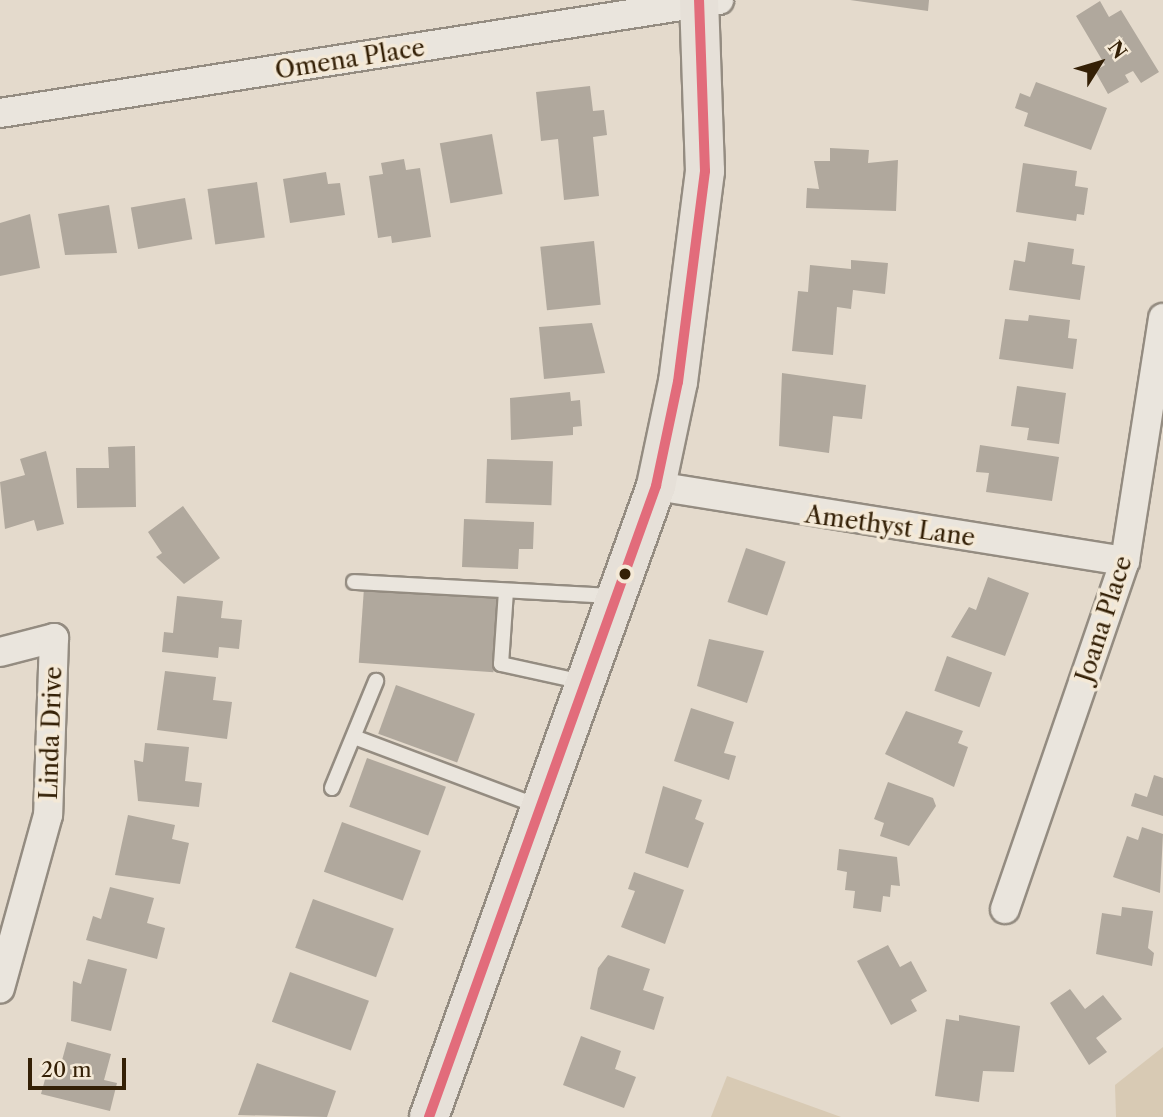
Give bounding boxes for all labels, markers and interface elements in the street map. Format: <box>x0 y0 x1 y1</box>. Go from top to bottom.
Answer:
north arrow <box>1065 28 1135 98</box>
street label: Omena Place <box>273 33 427 85</box>
text: N <box>1103 37 1131 64</box>
street label: Amethyst Lane <box>803 500 977 552</box>
street label: Joana Place <box>1070 552 1138 686</box>
unlabelled marker <box>618 567 632 581</box>
street label: Linda Drive <box>34 665 68 801</box>
scale bar <box>32 1044 130 1088</box>
text: 20 m <box>41 1057 92 1082</box>

